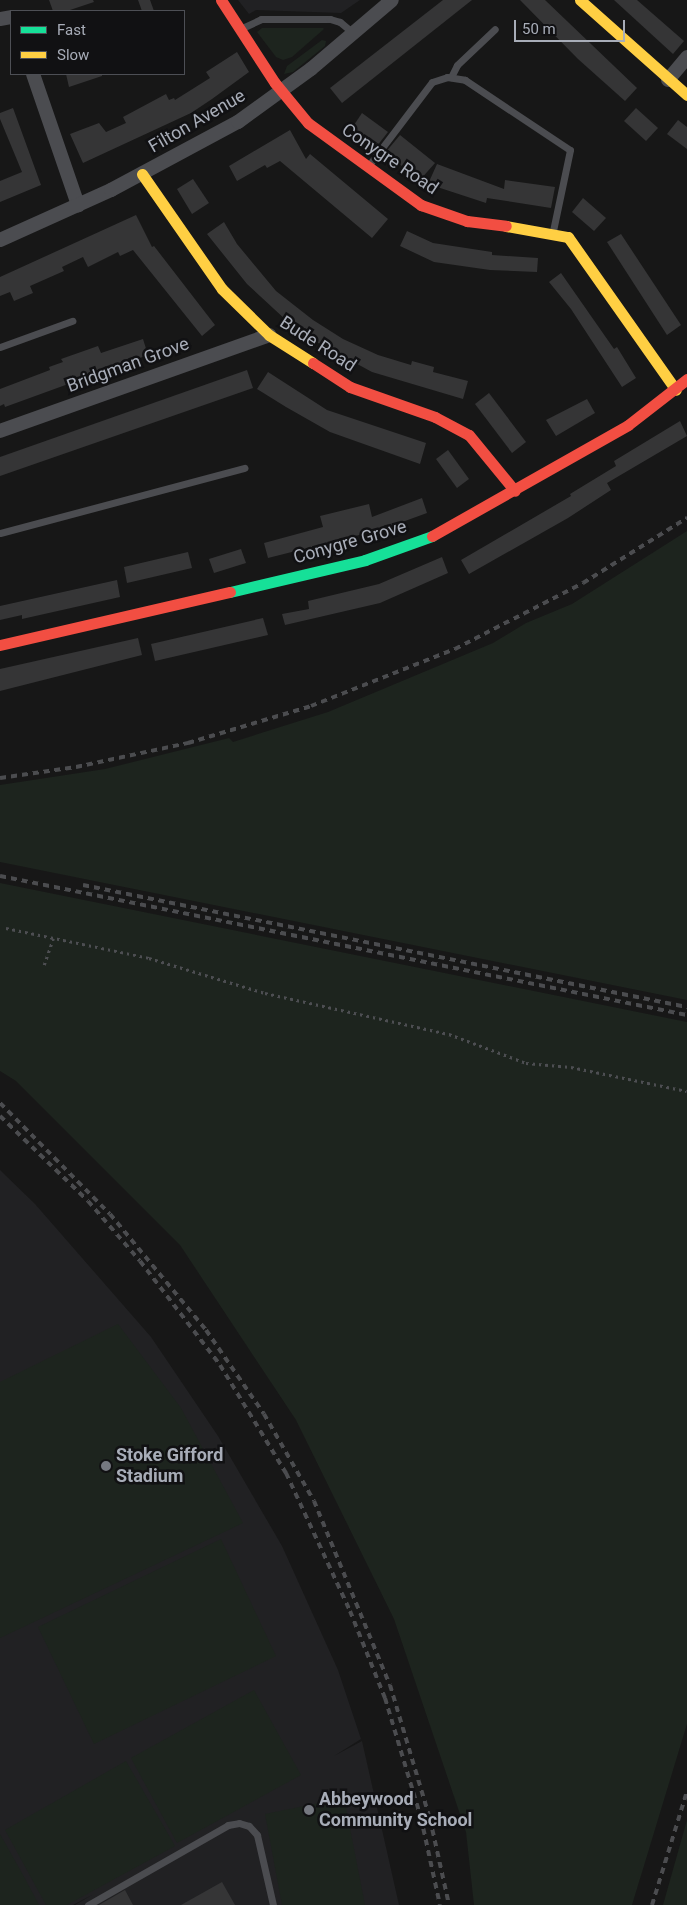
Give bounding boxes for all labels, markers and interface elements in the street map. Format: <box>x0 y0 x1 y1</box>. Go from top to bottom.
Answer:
legend <box>10 10 185 75</box>
scale bar <box>517 10 628 42</box>
text: 50 m <box>522 20 556 38</box>
text: Fast <box>57 21 86 39</box>
text: Slow <box>57 46 89 64</box>
street label: Filton Avenue <box>145 85 249 157</box>
street label: Conygre Road <box>338 119 442 199</box>
street label: Bude Road <box>276 311 360 377</box>
street label: Bridgman Grove <box>64 333 192 397</box>
street label: Conygre Grove <box>291 516 409 568</box>
place label: Stoke Gifford Stadium <box>116 1445 223 1488</box>
marker: Stoke Gifford Stadium <box>100 1460 112 1472</box>
place label: Abbeywood Community School <box>319 1789 472 1832</box>
marker: Abbeywood Community School <box>303 1804 315 1816</box>

